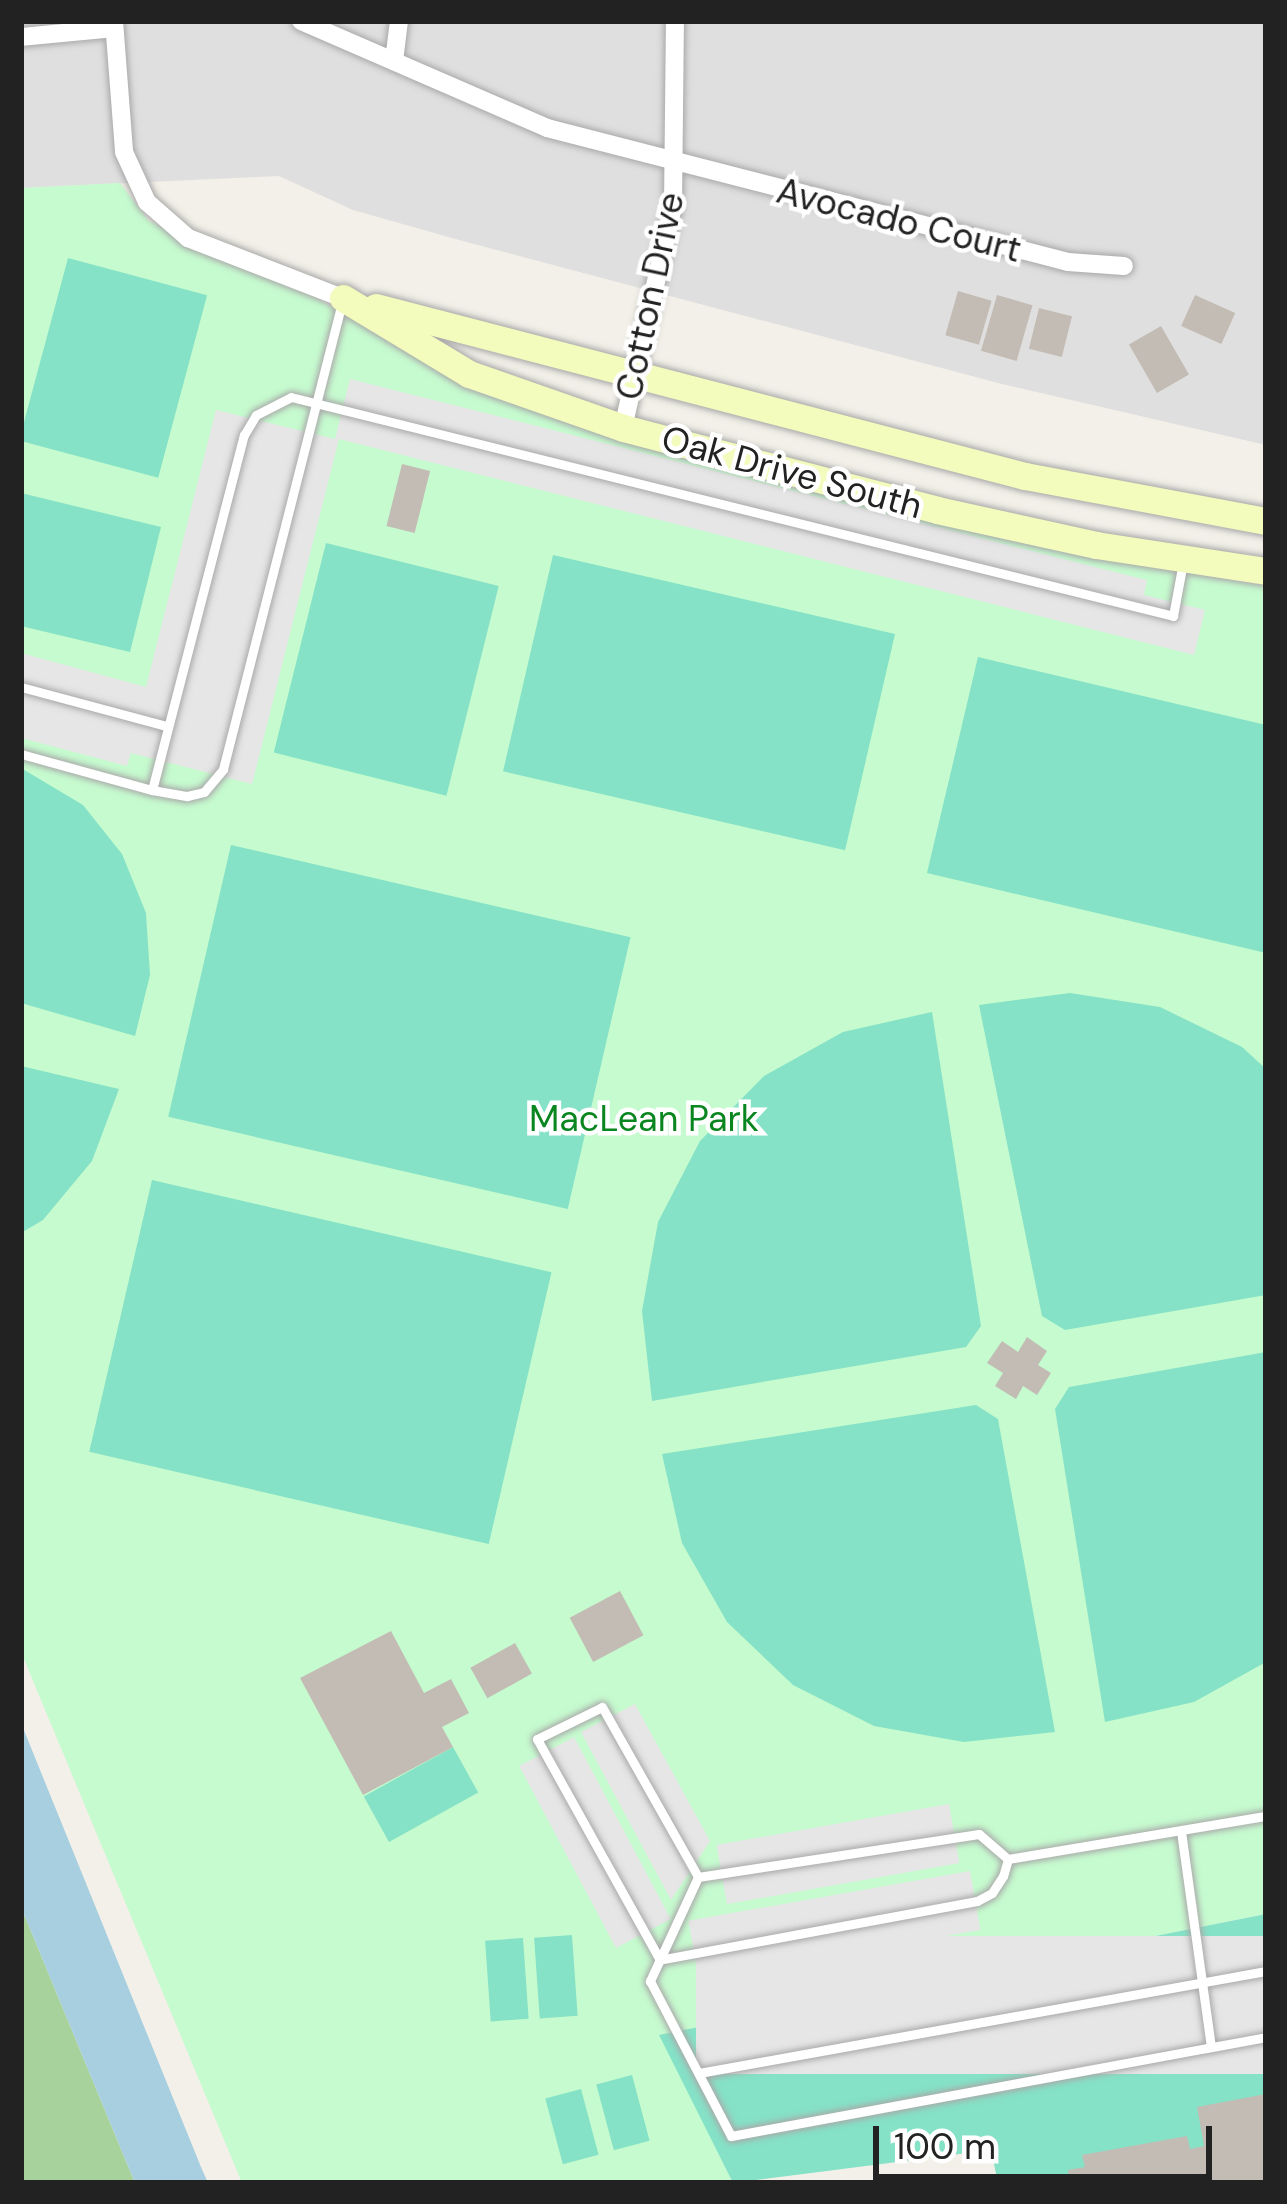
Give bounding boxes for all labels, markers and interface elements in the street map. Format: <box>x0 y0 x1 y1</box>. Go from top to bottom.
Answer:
street label: Avocado Court <box>772 169 1026 271</box>
street label: Cotton Drive <box>607 188 693 404</box>
street label: Oak Drive South <box>657 416 927 528</box>
park label: MacLean Park <box>529 1097 759 1141</box>
scale bar <box>879 2102 1218 2176</box>
text: 100 m <box>894 2123 996 2170</box>

